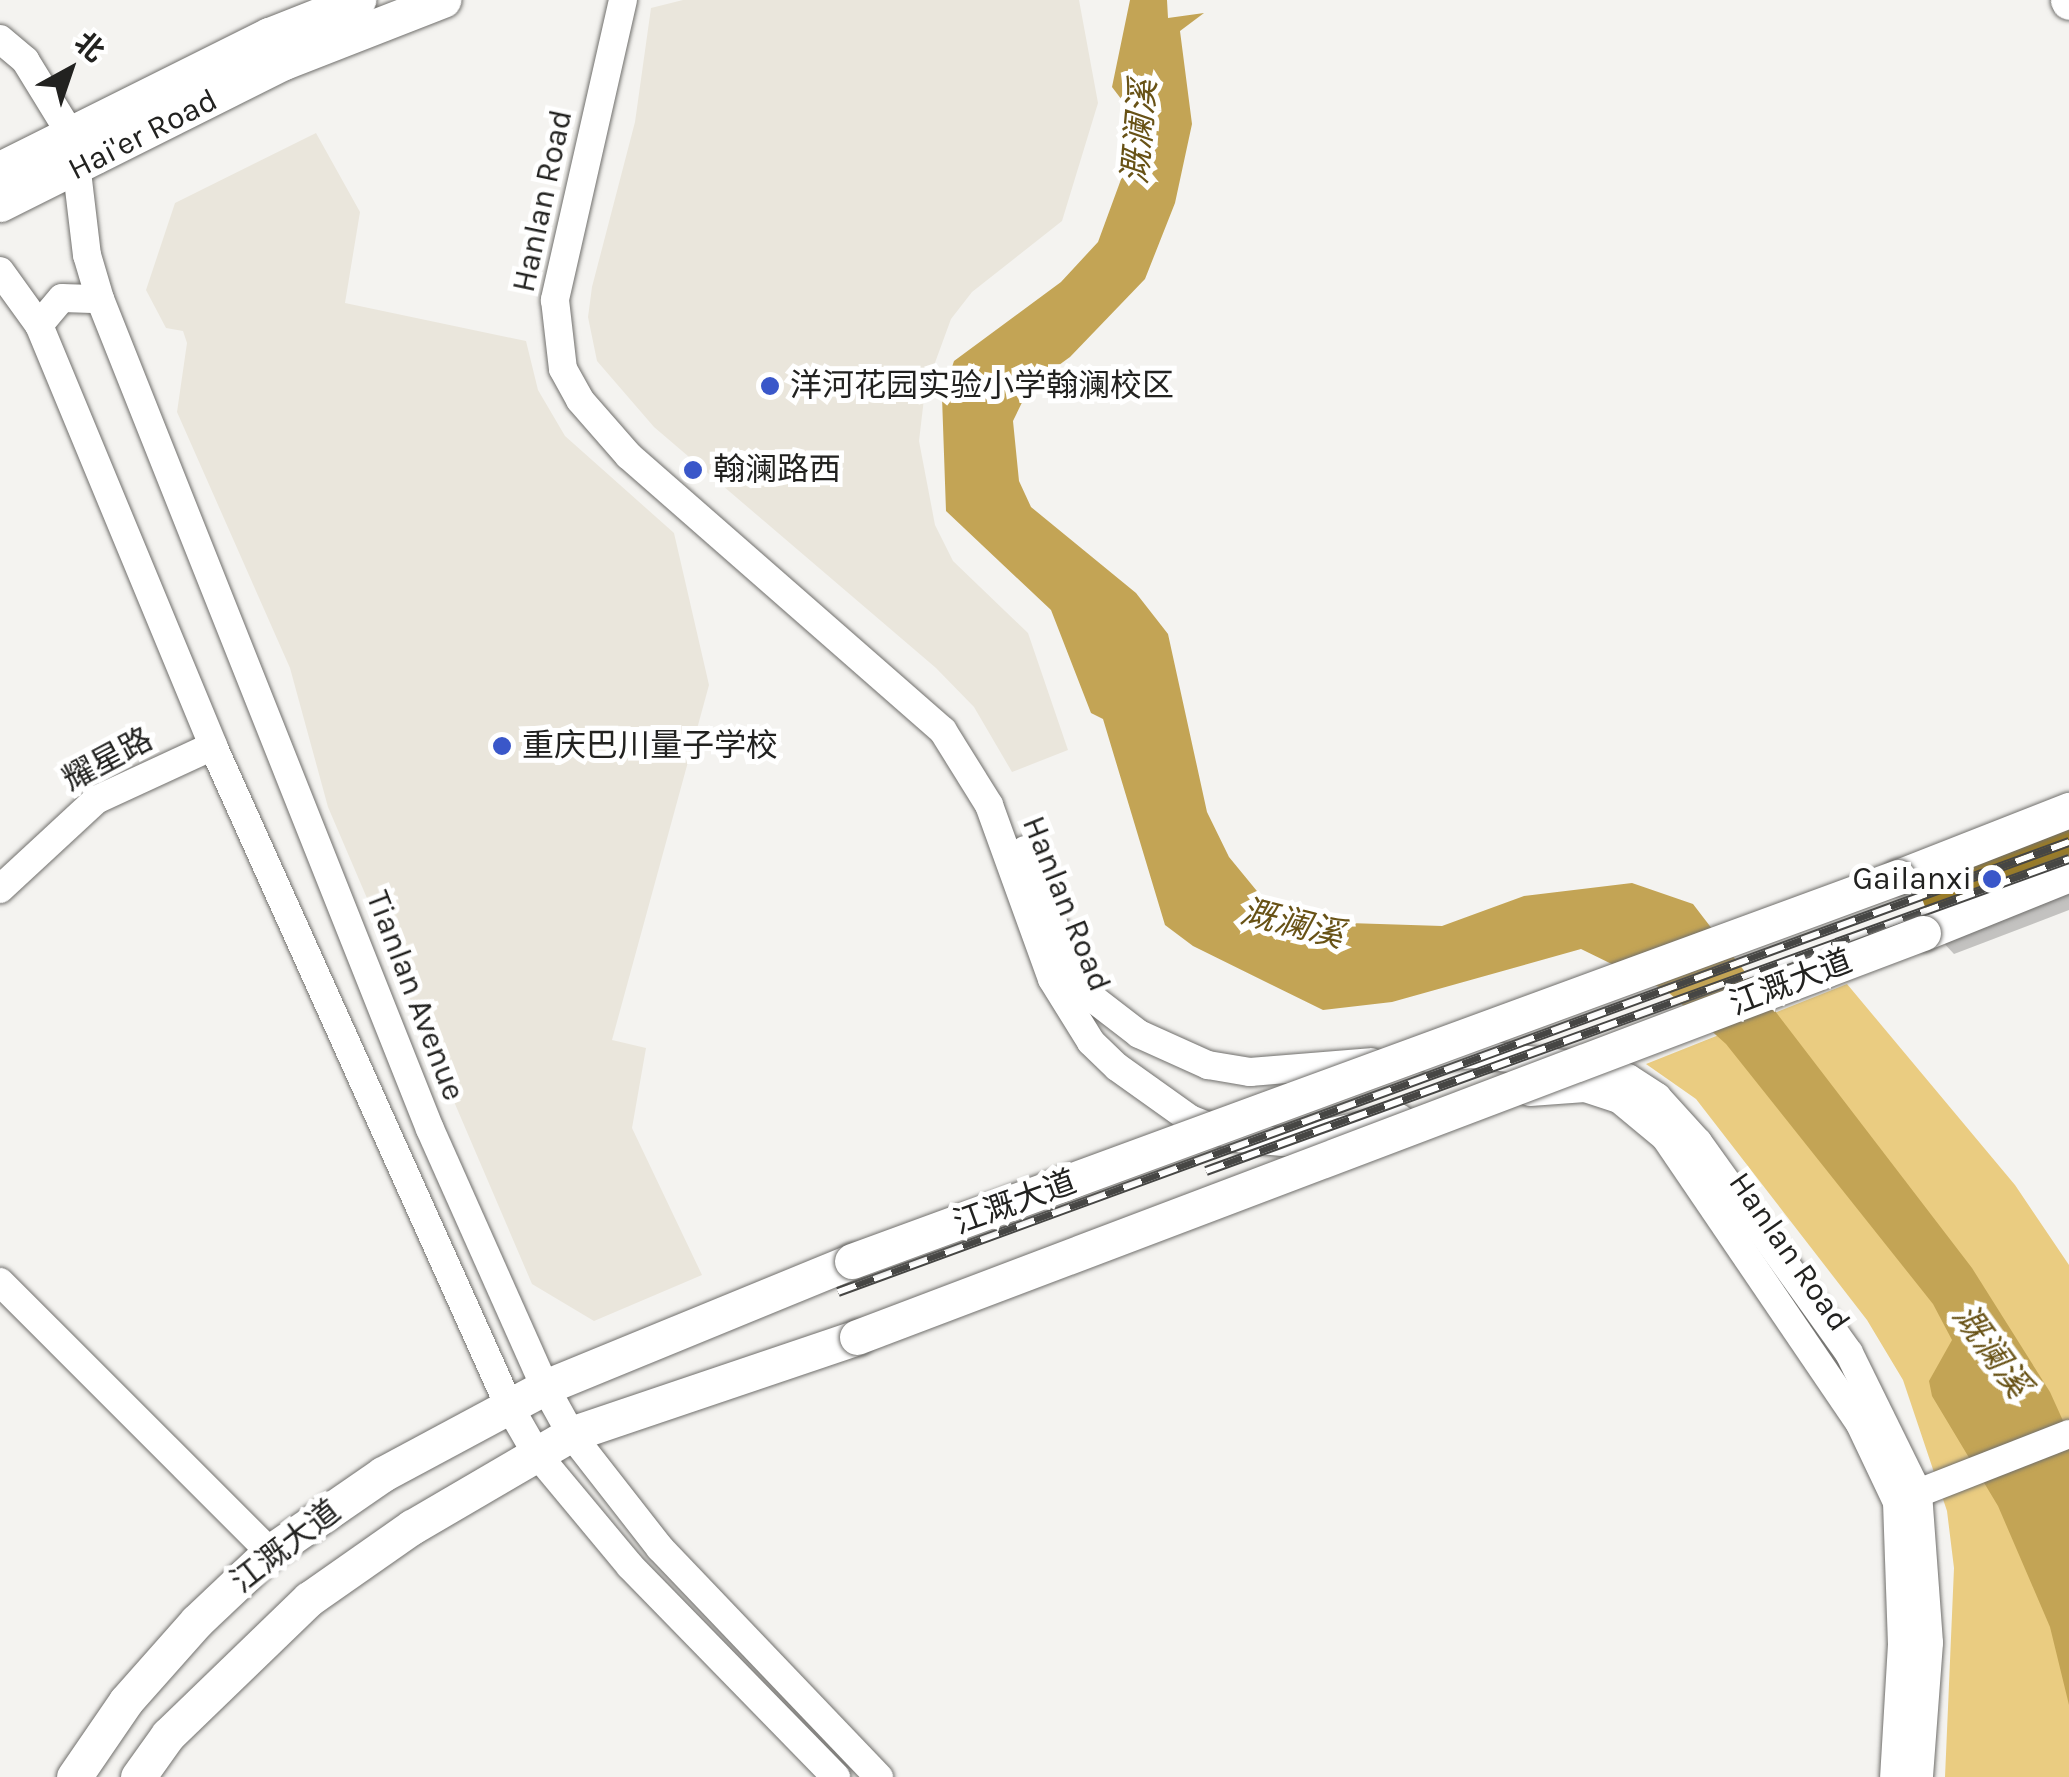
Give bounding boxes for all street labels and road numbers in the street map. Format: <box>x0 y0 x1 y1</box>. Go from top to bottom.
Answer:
street label: Hai'er Road <box>62 81 224 189</box>
street label: Hanlan Road <box>505 106 581 296</box>
street label: 耀星路 <box>57 721 159 799</box>
street label: Hanlan Road <box>1013 811 1119 997</box>
street label: Tianlan Avenue <box>357 886 473 1106</box>
street label: 江溉大道 <box>1724 942 1858 1024</box>
street label: 江溉大道 <box>948 1163 1082 1243</box>
street label: Hanlan Road <box>1720 1165 1858 1339</box>
street label: 江溉大道 <box>224 1492 348 1602</box>

